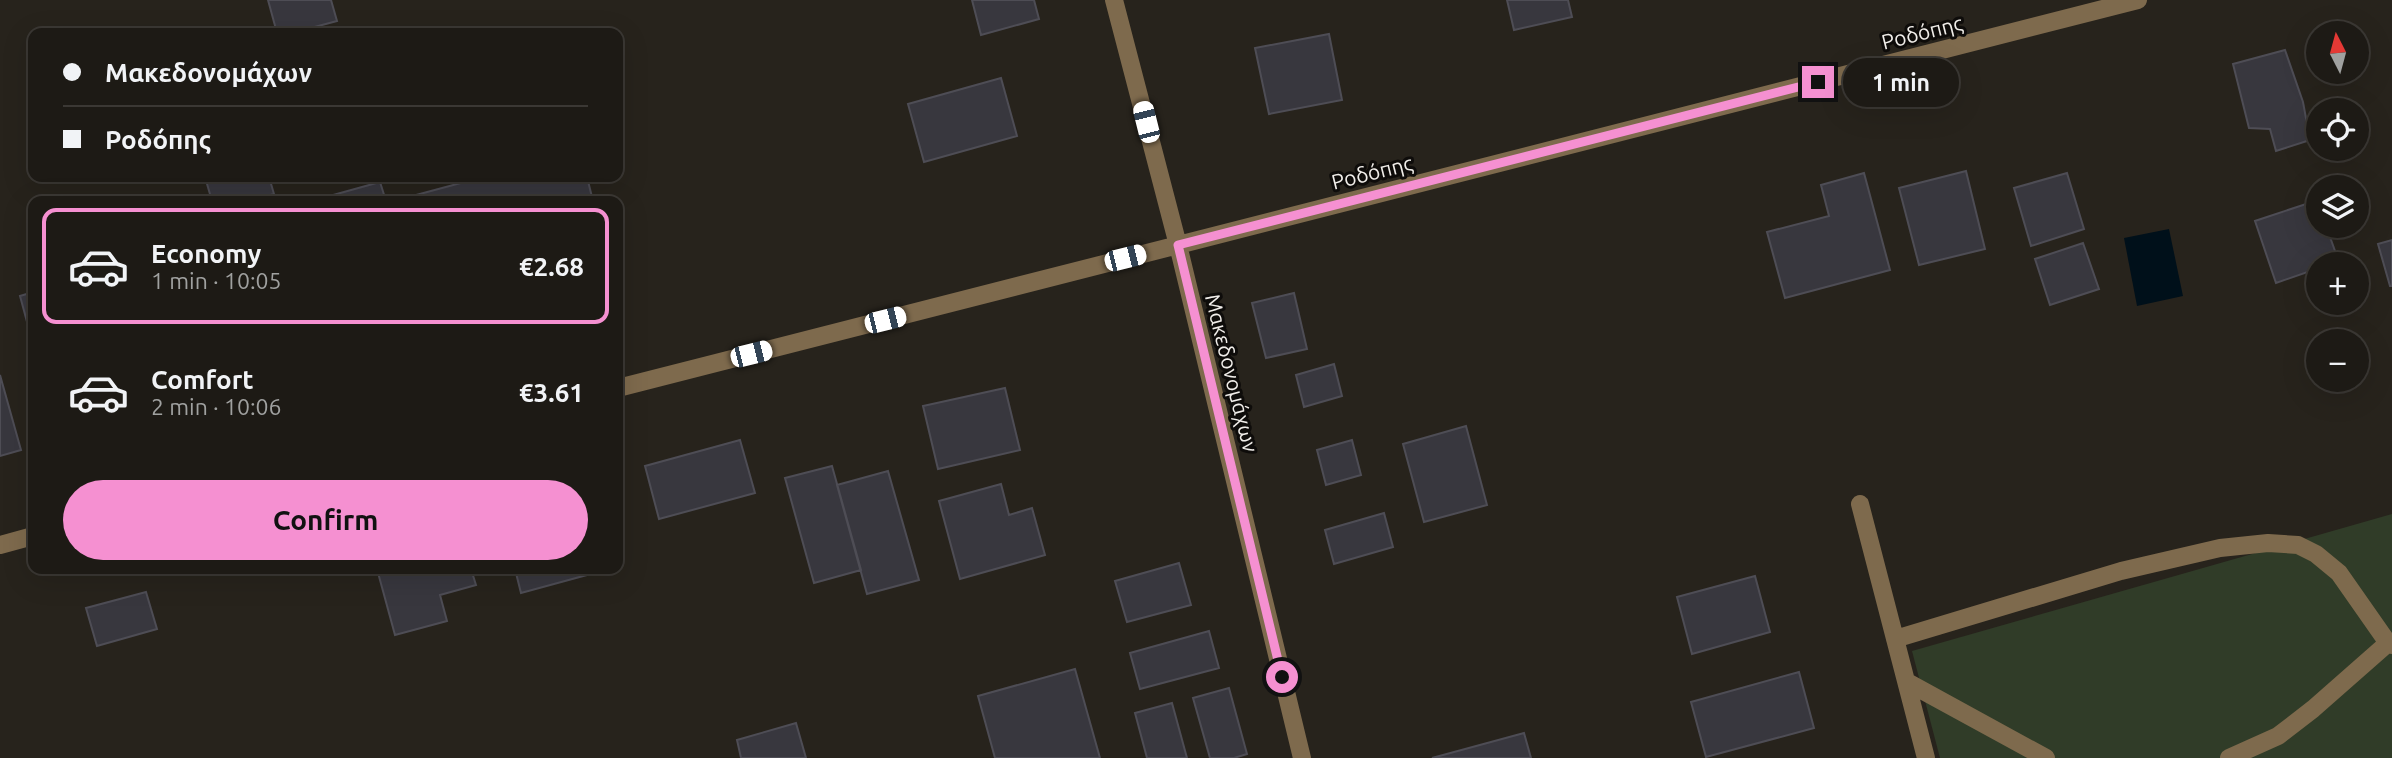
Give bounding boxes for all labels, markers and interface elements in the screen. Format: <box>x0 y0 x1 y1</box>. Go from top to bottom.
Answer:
street label: Ροδόπης <box>1879 10 1965 54</box>
north arrow <box>2306 21 2370 84</box>
map controls <box>2306 21 2369 392</box>
callout: 1 min <box>1842 57 1958 106</box>
text: Μακεδονομάχων <box>105 58 312 87</box>
route end <box>1802 66 1834 98</box>
text: 1 min <box>1872 70 1930 95</box>
button: locate <box>2306 98 2369 161</box>
car <box>1131 99 1162 145</box>
text: Ροδόπης <box>105 125 211 154</box>
street label: Ροδόπης <box>1329 150 1415 194</box>
button: layers <box>2306 175 2369 238</box>
icon: car <box>67 235 130 298</box>
text: Economy <box>151 239 261 268</box>
car <box>1103 243 1148 273</box>
text: €2.68 <box>519 252 584 281</box>
button: + <box>2306 252 2369 315</box>
text: 1 min · 10:05 <box>151 268 282 293</box>
street label: Μακεδονομάχων <box>1201 291 1263 455</box>
car <box>863 305 908 335</box>
button: − <box>2306 329 2369 392</box>
car <box>729 339 774 369</box>
icon: car <box>67 361 130 424</box>
text: Comfort <box>151 365 254 394</box>
text: €3.61 <box>519 378 584 407</box>
text: 2 min · 10:06 <box>151 394 282 419</box>
button: Confirm <box>63 480 588 560</box>
route start <box>1266 661 1298 693</box>

